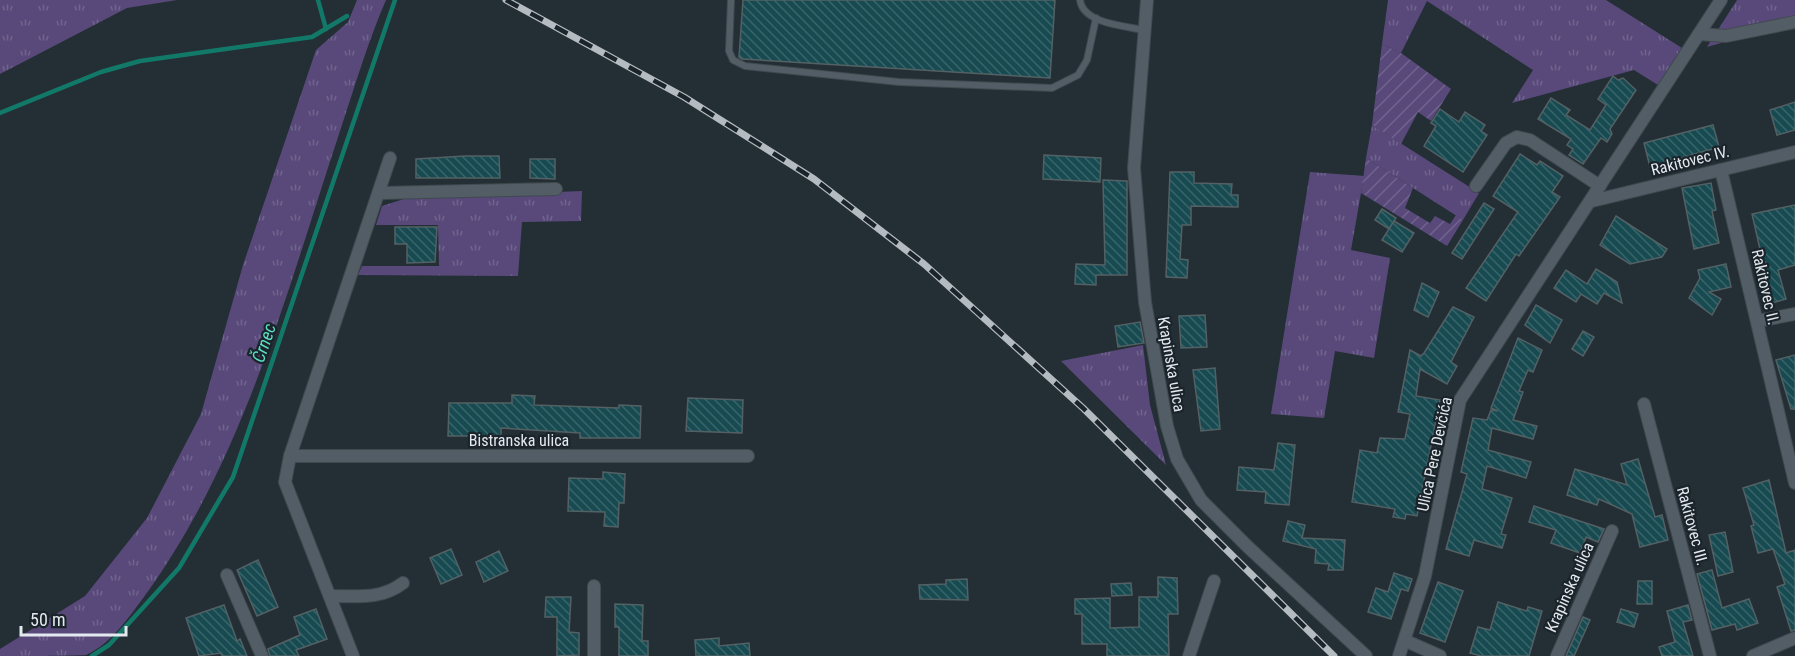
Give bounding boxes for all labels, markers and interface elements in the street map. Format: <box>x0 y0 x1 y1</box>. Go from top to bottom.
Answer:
street label: Rakitovec IV. <box>1649 142 1731 179</box>
street label: Rakitovec II. <box>1748 247 1783 327</box>
street label: Krapinska ulica <box>1154 315 1189 413</box>
water label: Črnec <box>246 320 280 365</box>
street label: Ulica Pere Devčića <box>1413 395 1456 513</box>
street label: Bistranska ulica <box>469 431 569 450</box>
street label: Rakitovec III. <box>1673 485 1712 568</box>
street label: Krapinska ulica <box>1541 539 1598 635</box>
scale bar <box>21 599 126 637</box>
text: 50 m <box>30 609 65 630</box>

